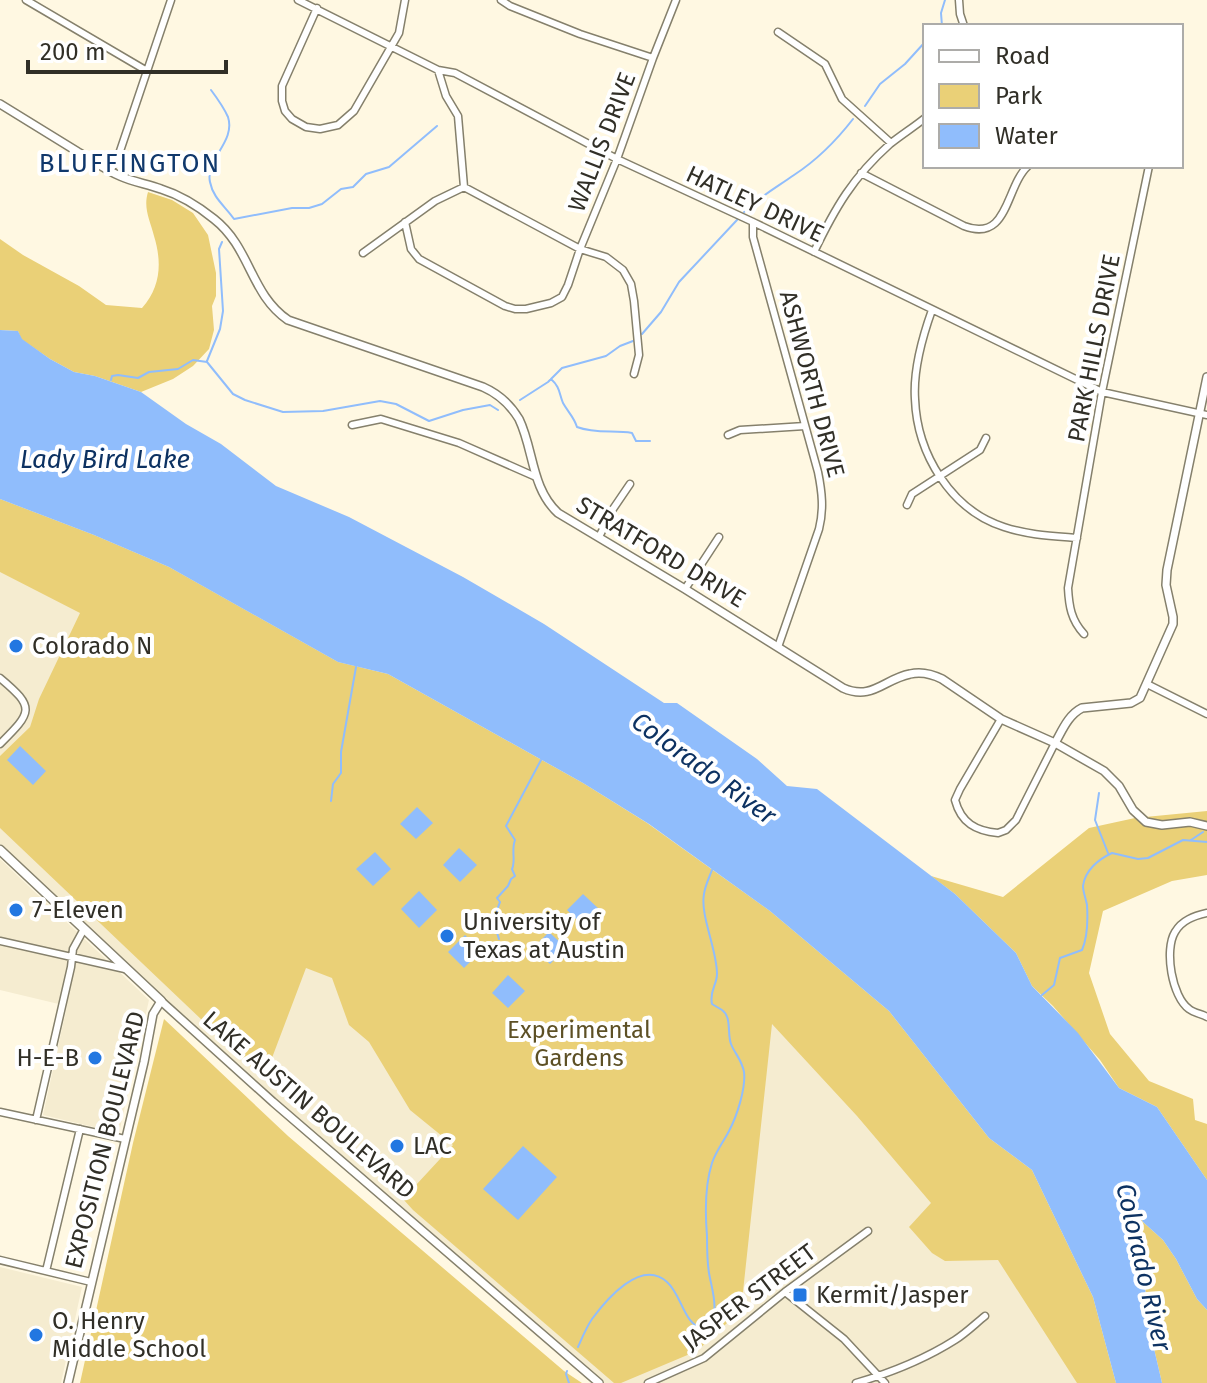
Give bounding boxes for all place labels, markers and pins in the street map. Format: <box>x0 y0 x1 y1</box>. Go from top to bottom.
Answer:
place label: Colorado N <box>32 632 153 660</box>
marker: Colorado N <box>7 637 25 655</box>
place label: 7-Eleven <box>32 896 124 924</box>
marker: 7-Eleven <box>7 901 25 919</box>
place label: University of Texas at Austin <box>463 908 625 964</box>
marker: University of Texas at Austin <box>438 927 456 945</box>
place label: H-E-B <box>16 1044 79 1072</box>
marker: H-E-B <box>86 1049 104 1067</box>
place label: LAC <box>413 1132 452 1160</box>
marker: LAC <box>388 1137 406 1155</box>
place label: Kermit/Jasper <box>816 1281 969 1309</box>
marker: Kermit/Jasper <box>791 1286 809 1304</box>
place label: O. Henry Middle School <box>52 1307 206 1363</box>
marker: O. Henry Middle School <box>27 1326 45 1344</box>

